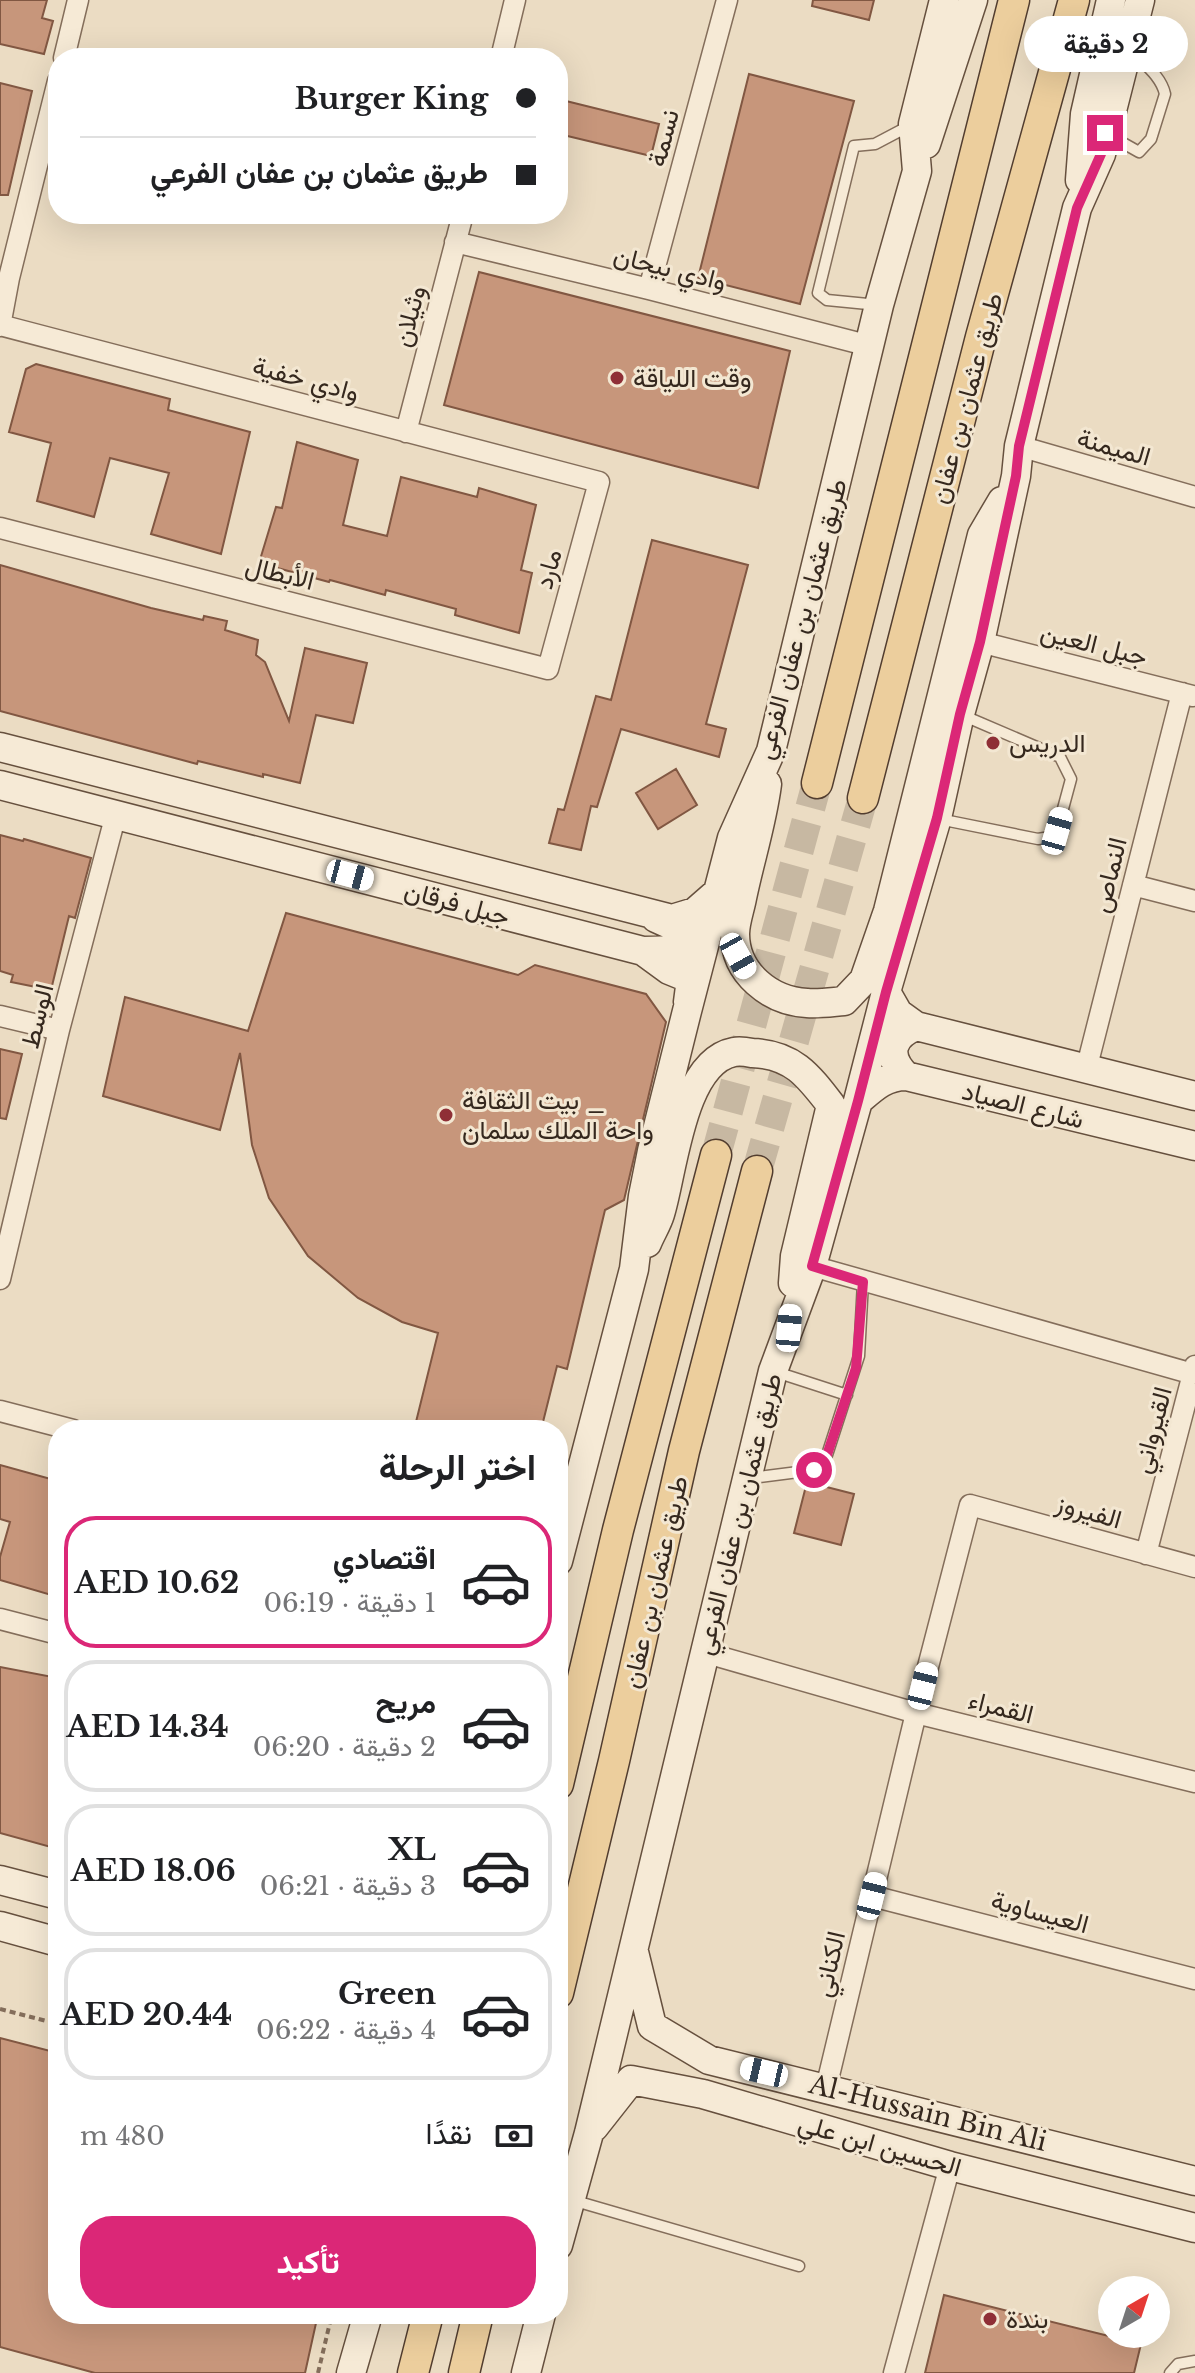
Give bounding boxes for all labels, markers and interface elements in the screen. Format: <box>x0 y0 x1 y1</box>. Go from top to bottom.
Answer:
callout: 2 دقيقة <box>1023 17 1187 73</box>
text: 2 دقيقة <box>1063 28 1149 60</box>
text: Burger King <box>294 80 488 117</box>
street label: نسمة <box>640 106 686 170</box>
route end <box>1087 115 1123 151</box>
text: طريق عثمان بن عفان الفرعي <box>150 154 488 191</box>
street label: وادي بيحان <box>609 239 730 302</box>
street label: وثيلان <box>385 282 433 350</box>
street label: طريق عثمان بن عفان <box>922 289 1010 507</box>
street label: وادي خفية <box>248 349 363 413</box>
place label: وقت اللياقة <box>633 362 751 394</box>
marker: وقت اللياقة <box>608 369 626 387</box>
street label: الميمنة <box>1074 421 1154 473</box>
street label: طريق عثمان بن عفان الفرعي <box>748 475 859 764</box>
street label: مارد <box>527 546 569 592</box>
street label: الأبطال <box>242 549 318 597</box>
street label: جبل العين <box>1037 615 1151 673</box>
place label: الدريس <box>1009 727 1086 759</box>
marker: الدريس <box>984 734 1002 752</box>
car <box>1039 805 1075 857</box>
street label: النماص <box>1084 834 1134 916</box>
car <box>324 857 376 893</box>
street label: جبل فرقان <box>401 874 513 932</box>
car <box>716 929 760 983</box>
street label: الوسط <box>14 980 60 1052</box>
street label: شارع الصياد <box>958 1074 1087 1138</box>
place label: بيت الثقافة _ واحة الملك سلمان <box>462 1084 654 1146</box>
marker: بيت الثقافة _ واحة الملك سلمان <box>437 1106 455 1124</box>
car <box>775 1303 803 1353</box>
street label: طريق عثمان بن عفان الفرعي <box>687 1370 793 1659</box>
street label: القيرواني <box>1125 1383 1184 1478</box>
text: اختر الرحلة <box>379 1445 536 1490</box>
route start <box>796 1452 832 1488</box>
street label: طريق عثمان بن عفان <box>615 1473 695 1691</box>
street label: الفيروز <box>1051 1486 1126 1536</box>
text: اقتصادي <box>333 1540 436 1577</box>
icon: car <box>460 1546 532 1618</box>
text: AED 10.62 <box>74 1564 239 1601</box>
text: 1 دقيقة · 06:19 <box>263 1587 436 1619</box>
car <box>906 1660 940 1712</box>
street label: القمراء <box>965 1683 1037 1731</box>
text: مريح <box>376 1684 436 1721</box>
icon: car <box>460 1690 532 1762</box>
text: AED 14.34 <box>66 1708 229 1745</box>
text: 2 دقيقة · 06:20 <box>253 1731 436 1763</box>
text: XL <box>388 1831 436 1868</box>
icon: car <box>460 1834 532 1906</box>
text: AED 18.06 <box>71 1852 236 1889</box>
text: 3 دقيقة · 06:21 <box>260 1870 436 1902</box>
car <box>855 1870 889 1922</box>
street label: العيساوية <box>988 1884 1092 1940</box>
street label: الكناني <box>806 1928 857 2001</box>
text: Green <box>338 1975 436 2012</box>
icon: car <box>460 1978 532 2050</box>
text: AED 20.44 <box>60 1996 232 2033</box>
text: 4 دقيقة · 06:22 <box>256 2014 436 2046</box>
car <box>738 2055 790 2089</box>
street label: Al-Hussain Bin Ali <box>805 2068 1050 2158</box>
street label: الحسين ابن علي <box>793 2106 965 2188</box>
icon: cash <box>492 2114 536 2158</box>
text: نقدًا <box>426 2115 472 2152</box>
text: 480 m <box>80 2120 165 2152</box>
button: تأكيد <box>80 2216 536 2308</box>
north arrow <box>1098 2276 1170 2348</box>
map controls <box>1098 2276 1170 2348</box>
place label: بندة <box>1006 2303 1048 2335</box>
marker: بندة <box>981 2310 999 2328</box>

